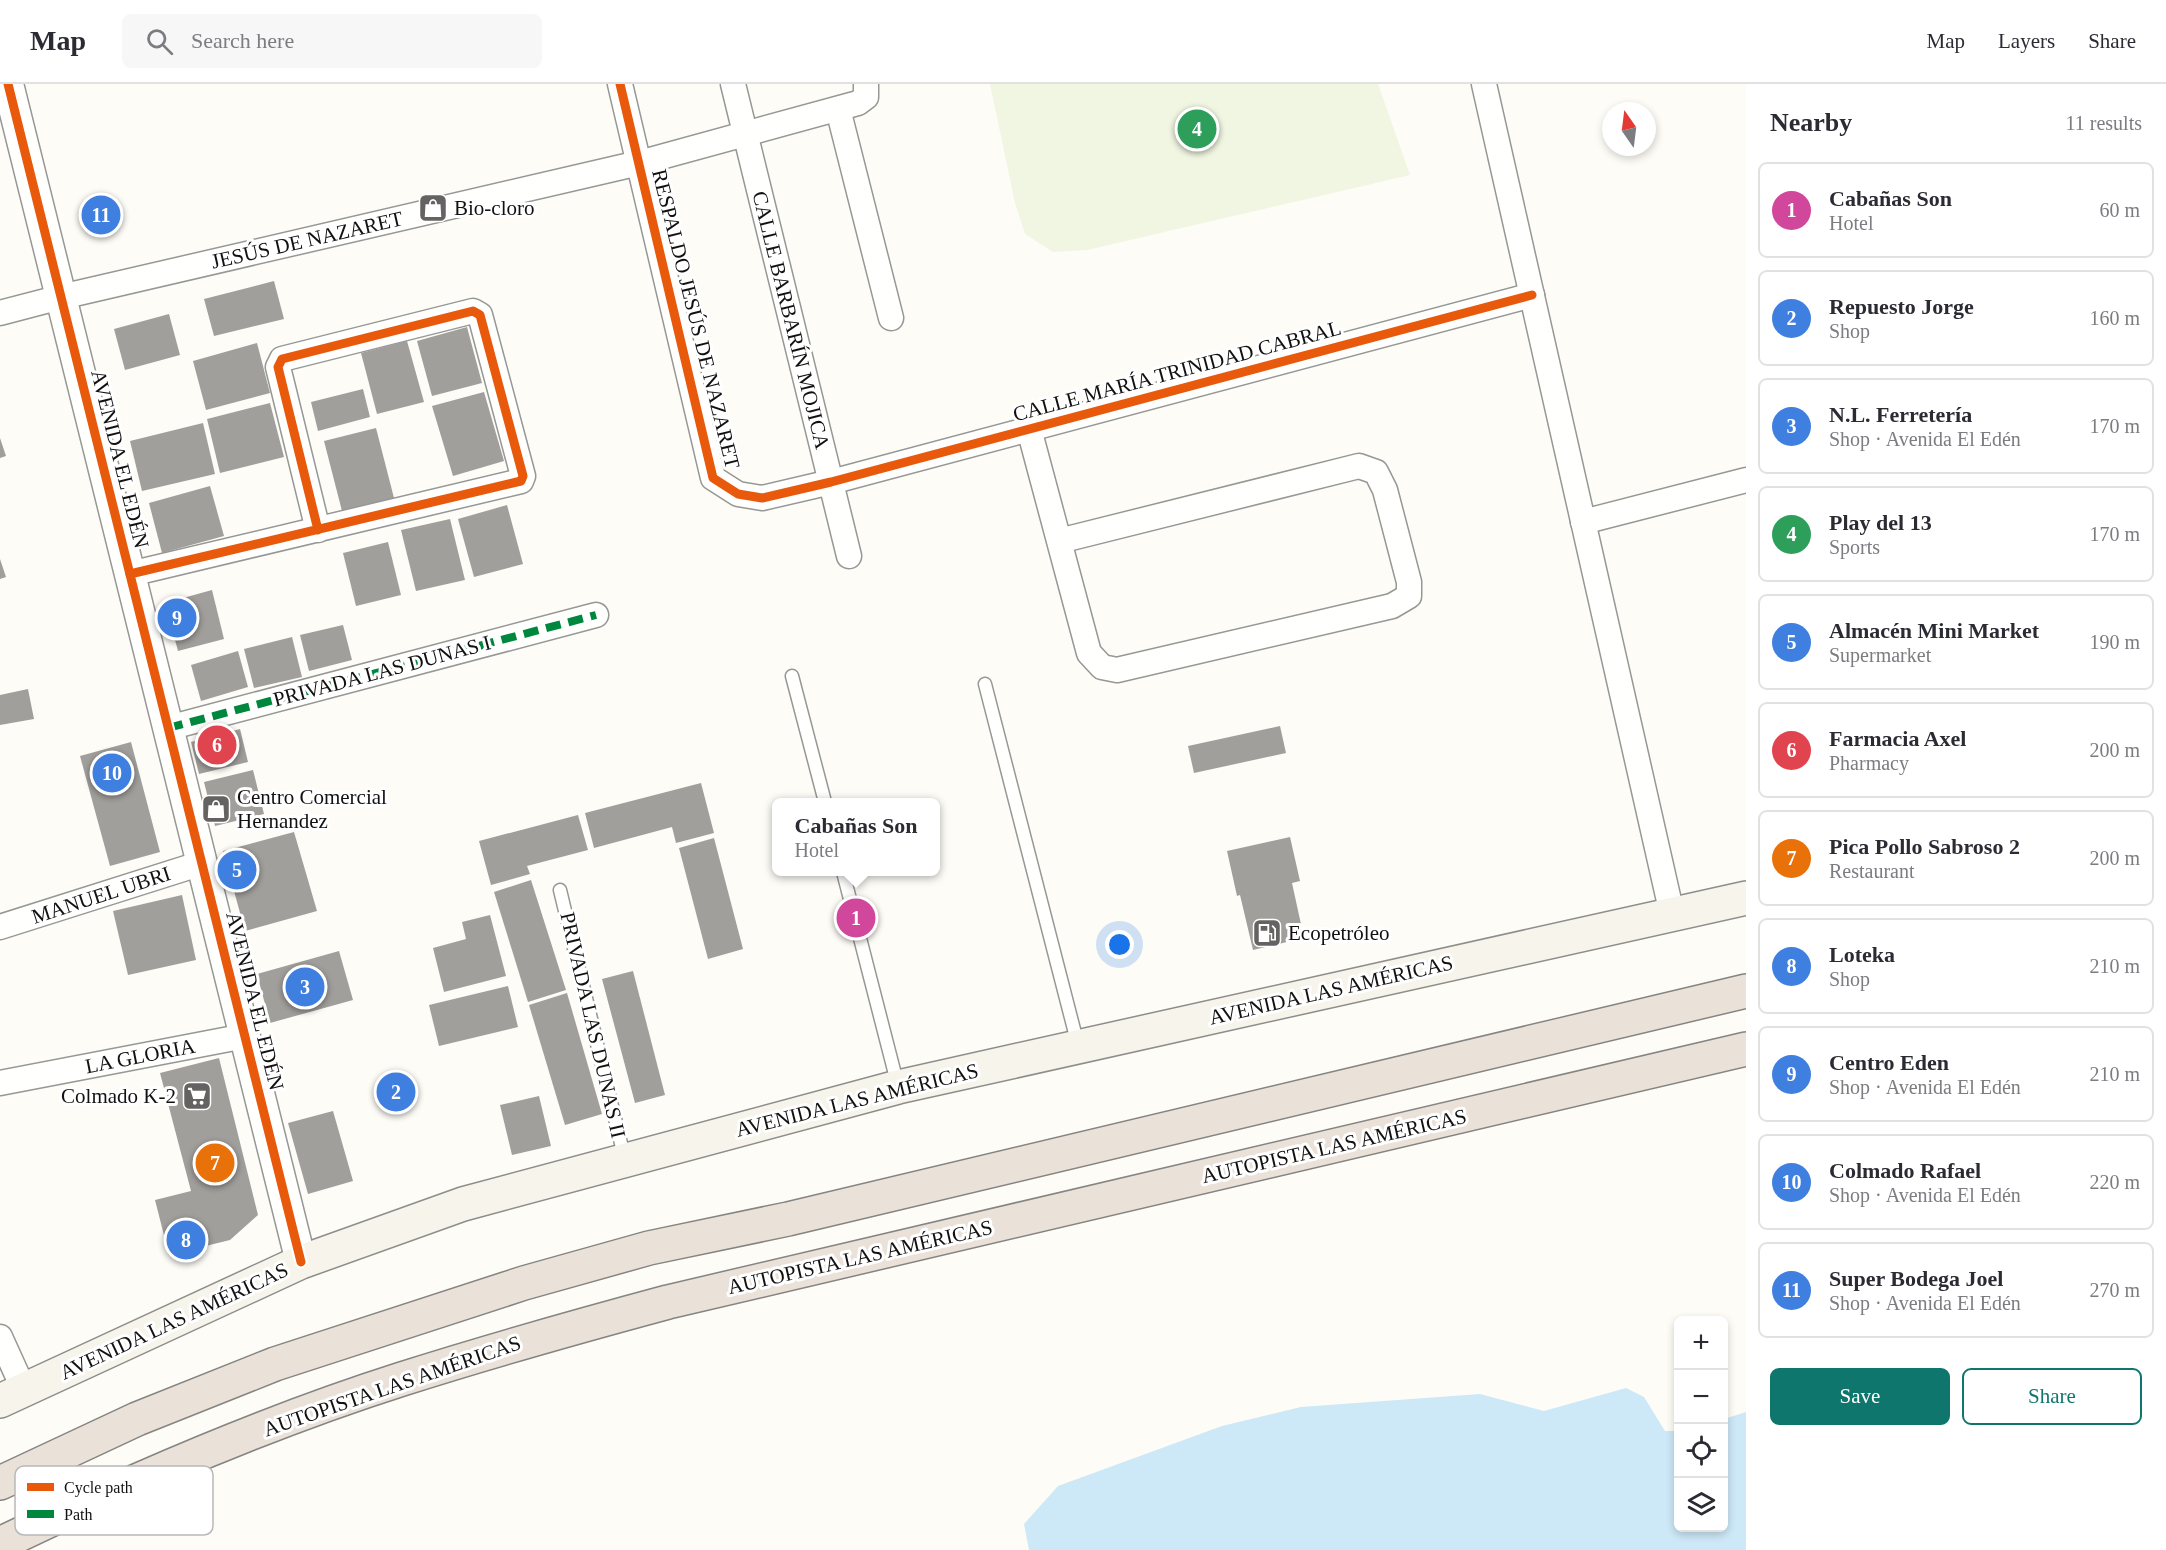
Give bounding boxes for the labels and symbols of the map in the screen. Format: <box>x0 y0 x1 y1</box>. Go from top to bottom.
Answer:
north arrow <box>1602 102 1656 156</box>
pin: 4 <box>1178 106 1216 152</box>
street label: RESPALDO JESÚS DE NAZARET <box>647 167 745 471</box>
street label: CALLE BARBARÍN MOJICA <box>747 189 835 452</box>
pin: 11 <box>82 192 120 238</box>
shop icon: Bio-cloro <box>417 192 449 224</box>
place label: Bio-cloro <box>454 196 534 220</box>
street label: JESÚS DE NAZARET <box>209 206 405 274</box>
street label: CALLE MARÍA TRINIDAD CABRAL <box>1010 316 1344 426</box>
street label: AVENIDA EL EDÉN <box>86 367 154 551</box>
pin: 9 <box>158 596 196 640</box>
street label: PRIVADA LAS DUNAS I <box>271 630 493 712</box>
pin: 6 <box>198 722 236 768</box>
pin: 10 <box>92 750 132 796</box>
place label: Centro Comercial Hernandez <box>237 785 387 833</box>
shop icon: Centro Comercial Hernandez <box>200 793 232 825</box>
pin: 5 <box>218 848 256 892</box>
street label: MANUEL UBRI <box>29 861 173 929</box>
pin: 1 <box>836 896 876 940</box>
street label: AVENIDA EL EDÉN <box>221 909 289 1093</box>
street label: PRIVADA LAS DUNAS II <box>555 910 631 1140</box>
fuel station icon: Ecopetróleo <box>1251 917 1283 949</box>
place label: Ecopetróleo <box>1288 921 1389 945</box>
your location <box>1105 930 1134 959</box>
street label: AVENIDA LAS AMÉRICAS <box>1207 950 1455 1030</box>
pin: 3 <box>286 964 324 1010</box>
street label: LA GLORIA <box>83 1033 198 1078</box>
street label: AVENIDA LAS AMÉRICAS <box>733 1058 981 1142</box>
pin: 2 <box>376 1070 416 1114</box>
supermarket icon: Colmado K-2 <box>181 1080 213 1112</box>
place label: Colmado K-2 <box>61 1084 176 1108</box>
street label: AUTOPISTA LAS AMÉRICAS <box>1199 1104 1469 1188</box>
pin: 7 <box>196 1140 234 1186</box>
street label: AUTOPISTA LAS AMÉRICAS <box>725 1215 995 1299</box>
pin: 8 <box>166 1218 206 1262</box>
street label: AVENIDA LAS AMÉRICAS <box>56 1257 292 1385</box>
street label: AUTOPISTA LAS AMÉRICAS <box>260 1331 524 1441</box>
legend <box>15 1466 213 1535</box>
text: Cycle path <box>64 1479 133 1497</box>
text: Path <box>64 1506 92 1523</box>

